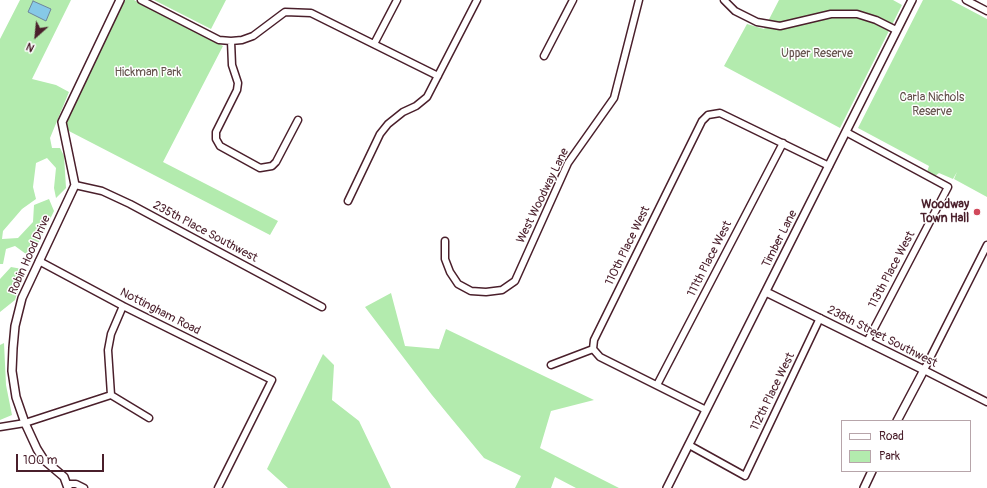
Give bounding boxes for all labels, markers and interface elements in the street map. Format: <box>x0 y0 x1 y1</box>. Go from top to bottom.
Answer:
north arrow <box>16 16 56 56</box>
text: N <box>24 40 37 55</box>
park label: Upper Reserve <box>781 47 853 61</box>
park label: Hickman Park <box>114 66 182 80</box>
park label: Carla Nichols Reserve <box>900 91 964 119</box>
street label: West Woodway Lane <box>514 146 572 246</box>
street label: 235th Place Southwest <box>150 198 260 266</box>
place label: Woodway Town Hall <box>920 198 969 226</box>
street label: 110th Place West <box>603 204 653 288</box>
marker: Woodway Town Hall <box>972 207 982 217</box>
street label: Timber Lane <box>759 208 801 270</box>
street label: Robin Hood Drive <box>6 213 54 297</box>
street label: 111th Place West <box>685 219 735 299</box>
street label: 113th Place West <box>866 229 918 311</box>
street label: Nottingham Road <box>117 285 203 339</box>
street label: 238th Street Southwest <box>825 303 939 371</box>
street label: 112th Place West <box>748 351 798 433</box>
legend <box>841 420 971 472</box>
text: Road <box>879 429 904 444</box>
scale bar <box>18 446 106 472</box>
text: Park <box>879 449 900 464</box>
text: 100 m <box>23 453 57 468</box>

